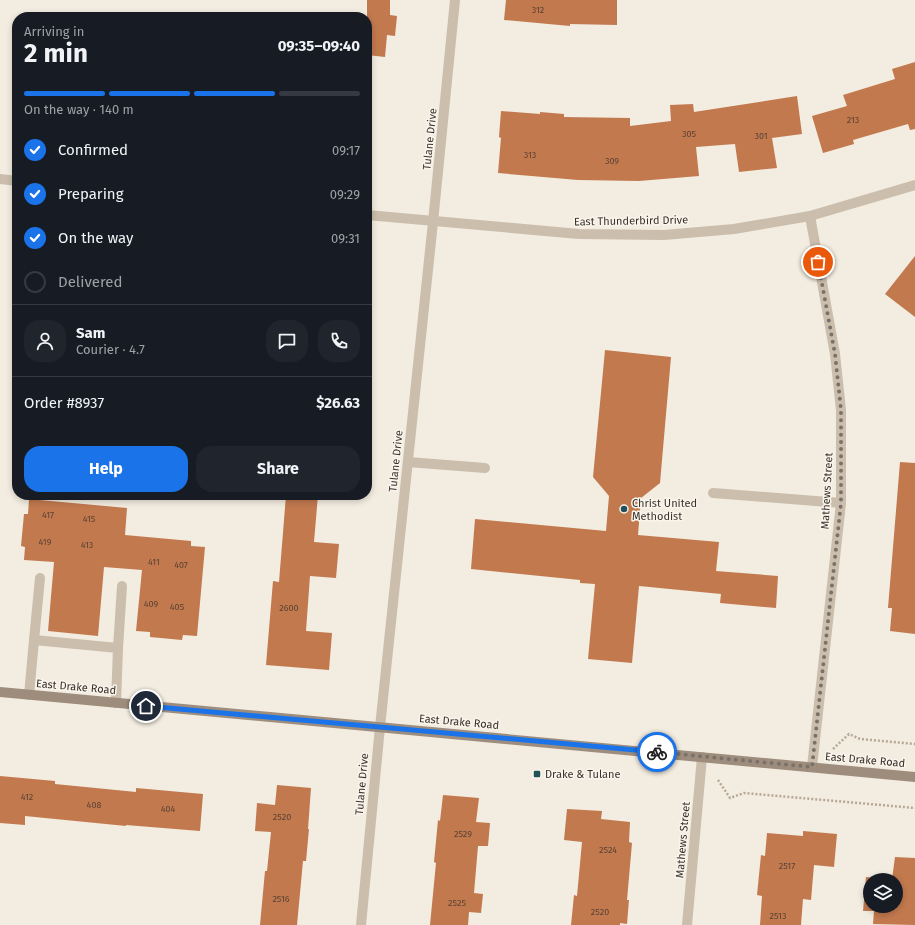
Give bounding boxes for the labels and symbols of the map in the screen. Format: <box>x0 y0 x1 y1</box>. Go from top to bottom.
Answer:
house number: 312 <box>532 5 544 15</box>
street label: Tulane Drive <box>420 108 440 170</box>
house number: 213 <box>847 115 859 125</box>
house number: 305 <box>682 129 696 139</box>
house number: 301 <box>754 131 768 141</box>
house number: 313 <box>524 150 536 160</box>
house number: 309 <box>605 156 619 166</box>
street label: East Thunderbird Drive <box>574 214 688 228</box>
pin <box>801 245 835 279</box>
street label: Tulane Drive <box>386 430 406 492</box>
street label: Mathews Street <box>819 452 836 530</box>
place label: Christ United Methodist <box>632 497 697 523</box>
marker: Christ United Methodist <box>619 504 629 514</box>
house number: 417 <box>42 510 54 520</box>
house number: 415 <box>83 514 96 524</box>
house number: 419 <box>39 537 52 547</box>
house number: 413 <box>81 540 93 550</box>
house number: 411 <box>148 557 160 567</box>
house number: 407 <box>174 560 188 570</box>
house number: 409 <box>144 599 158 609</box>
house number: 405 <box>170 602 185 612</box>
house number: 2600 <box>279 603 299 613</box>
street label: East Drake Road <box>35 677 117 697</box>
pin <box>129 689 163 723</box>
street label: East Drake Road <box>418 712 500 732</box>
courier <box>637 732 677 772</box>
street label: East Drake Road <box>824 750 906 770</box>
street label: Tulane Drive <box>353 753 371 815</box>
place label: Drake & Tulane <box>545 768 621 781</box>
marker: Drake & Tulane <box>532 769 542 779</box>
house number: 412 <box>21 792 33 802</box>
house number: 408 <box>87 800 101 810</box>
street label: Mathews Street <box>673 801 693 879</box>
house number: 404 <box>161 804 176 814</box>
house number: 2520 <box>273 812 291 822</box>
house number: 2529 <box>454 829 472 839</box>
house number: 2524 <box>599 845 617 855</box>
house number: 2517 <box>779 861 795 871</box>
house number: 2516 <box>272 894 290 904</box>
house number: 2525 <box>448 898 466 908</box>
house number: 2520 <box>591 907 609 917</box>
house number: 2513 <box>770 911 786 921</box>

